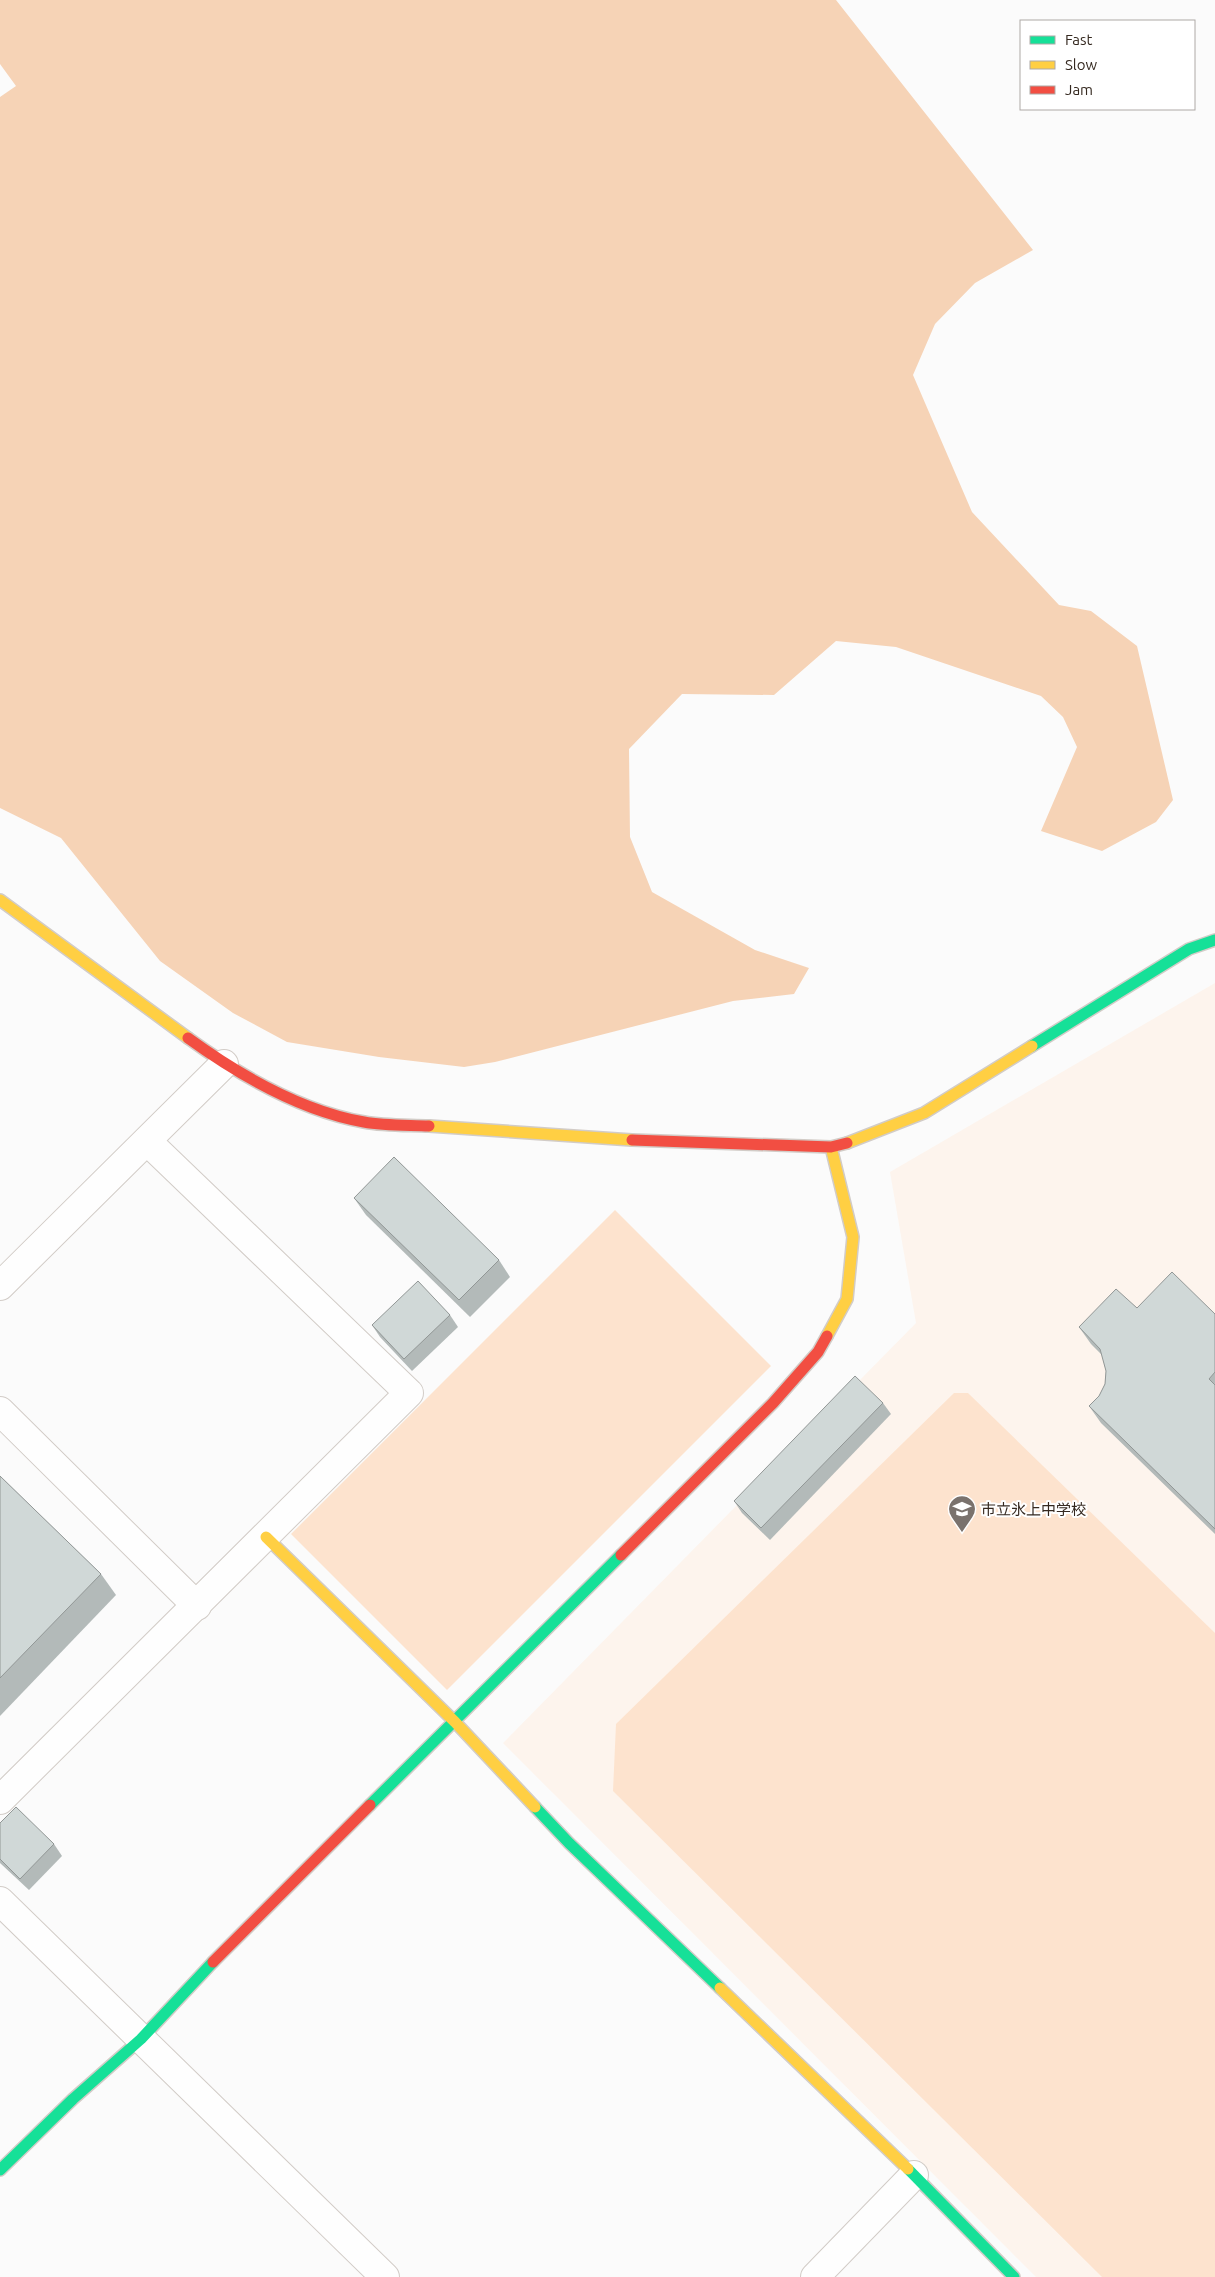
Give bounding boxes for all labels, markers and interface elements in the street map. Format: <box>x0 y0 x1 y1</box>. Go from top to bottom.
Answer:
legend <box>1020 20 1195 110</box>
text: Fast <box>1065 31 1093 48</box>
text: Slow <box>1065 56 1098 73</box>
text: Jam <box>1065 81 1093 98</box>
school or university icon: 市立氷上中学校 <box>947 1494 977 1533</box>
place label: 市立氷上中学校 <box>981 1501 1086 1518</box>

